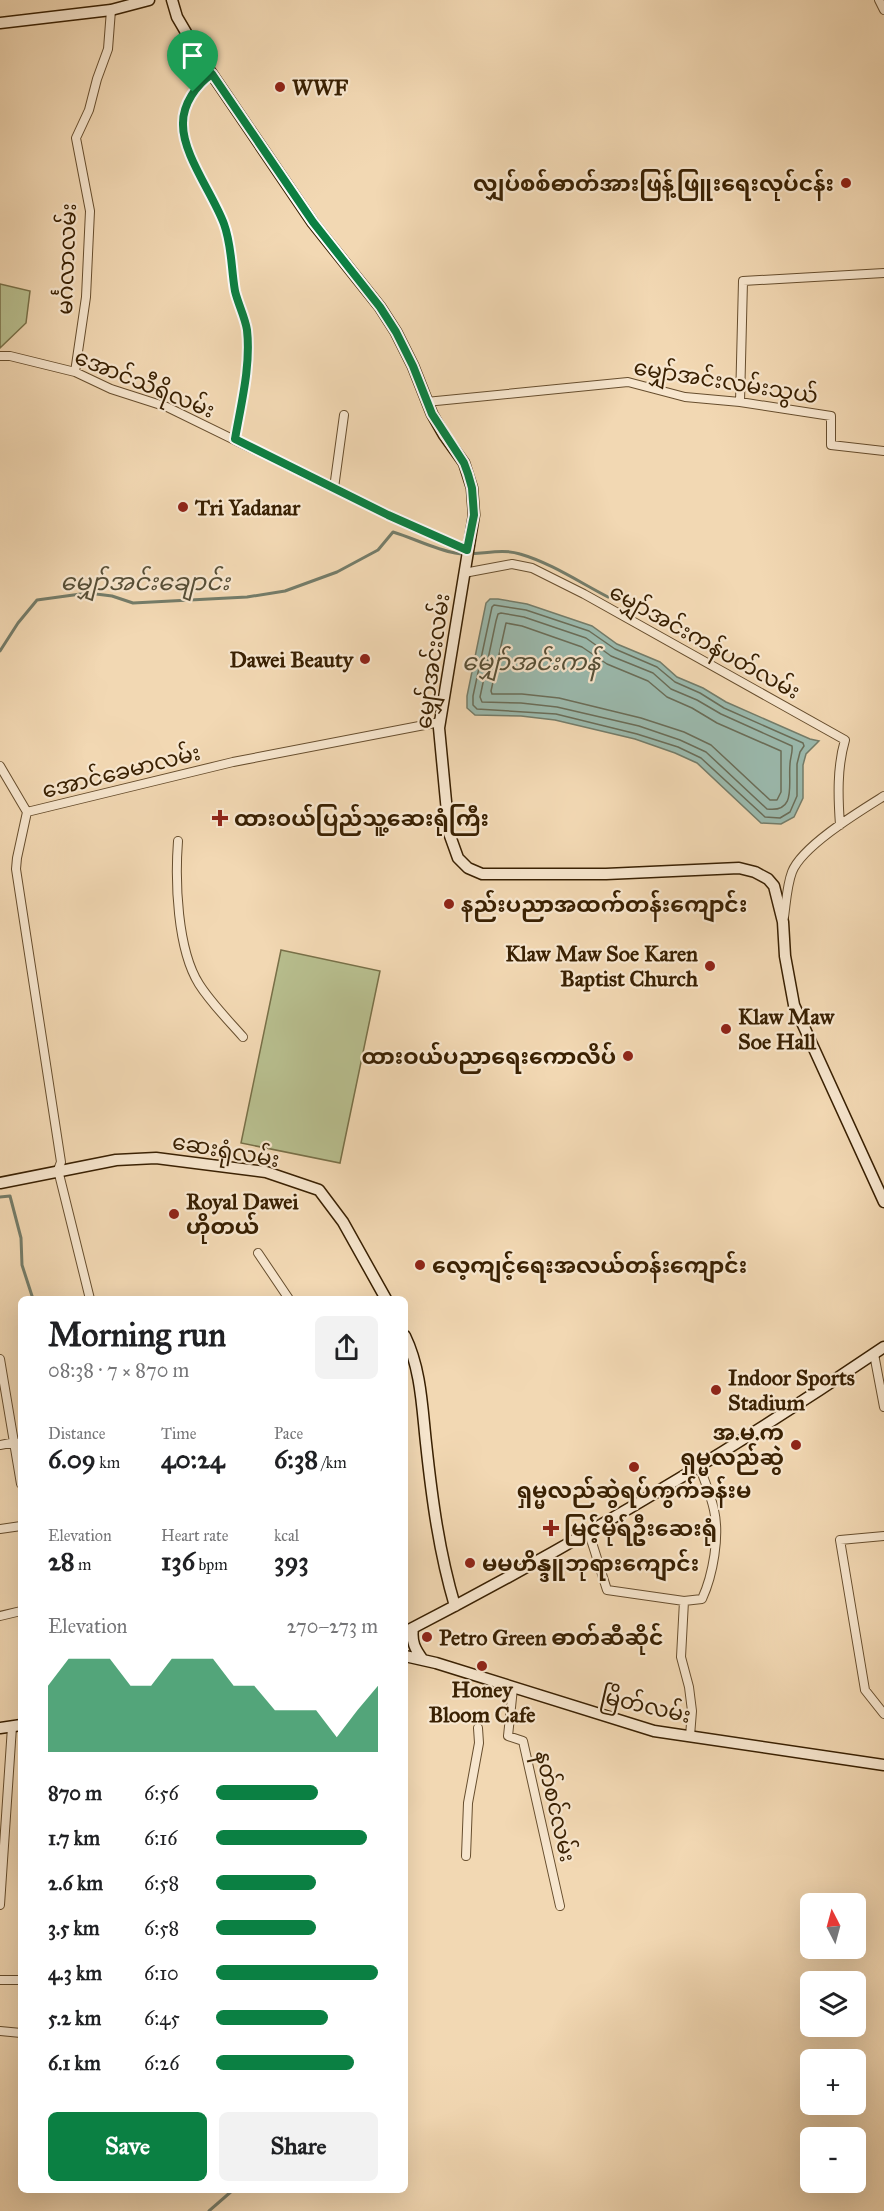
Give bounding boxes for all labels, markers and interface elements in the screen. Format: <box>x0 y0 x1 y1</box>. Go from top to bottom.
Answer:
pin <box>167 30 218 92</box>
icon: arrive <box>176 39 209 72</box>
place label: WWF <box>292 74 349 101</box>
marker: WWF <box>273 80 287 94</box>
place label: လျှပ်စစ်ဓာတ်အားဖြန့်ဖြူးရေးလုပ်ငန်း <box>473 168 834 202</box>
marker: လျှပ်စစ်ဓာတ်အားဖြန့်ဖြူးရေးလုပ်ငန်း <box>839 176 853 190</box>
street label: မင်္ဂလာလမ်း <box>49 203 82 315</box>
street label: အောင်သီရိလမ်း <box>69 341 220 428</box>
street label: မျှော်အင်းလမ်းသွယ် <box>631 352 820 413</box>
place label: Tri Yadanar <box>194 494 301 521</box>
marker: Tri Yadanar <box>176 500 190 514</box>
water label: မျှော်အင်းချောင်း <box>60 565 232 602</box>
street label: မျှော်အင်းကန်ပတ်လမ်း <box>603 576 806 709</box>
street label: မျှော်အင်းလမ်း <box>408 591 459 731</box>
water label: မျှော်အင်းကန် <box>462 645 603 682</box>
place label: Dawei Beauty <box>229 646 355 673</box>
marker: Dawei Beauty <box>358 652 372 666</box>
street label: အောင်ခေမာလမ်း <box>39 737 203 804</box>
place label: ထားဝယ်ပြည်သူ့ဆေးရုံကြီး <box>234 803 489 836</box>
marker: ထားဝယ်ပြည်သူ့ဆေးရုံကြီး <box>211 809 229 827</box>
place label: နည်းပညာအထက်တန်းကျောင်း <box>461 889 747 923</box>
marker: နည်းပညာအထက်တန်းကျောင်း <box>442 897 456 911</box>
place label: Klaw Maw Soe Karen Baptist Church <box>505 940 699 992</box>
marker: Klaw Maw Soe Karen Baptist Church <box>703 959 717 973</box>
place label: Klaw Maw Soe Hall <box>738 1003 836 1055</box>
marker: Klaw Maw Soe Hall <box>719 1022 733 1036</box>
place label: ထားဝယ်ပညာရေးကောလိပ် <box>361 1041 616 1074</box>
marker: ထားဝယ်ပညာရေးကောလိပ် <box>621 1049 635 1063</box>
street label: ဆေးရုံလမ်း <box>170 1126 282 1177</box>
place label: Royal Dawei ဟိုတယ် <box>186 1188 299 1244</box>
marker: Royal Dawei ဟိုတယ် <box>167 1207 181 1221</box>
place label: လေ့ကျင့်ရေးအလယ်တန်းကျောင်း <box>432 1250 747 1284</box>
marker: လေ့ကျင့်ရေးအလယ်တန်းကျောင်း <box>413 1258 427 1272</box>
text: Morning run <box>48 1315 226 1355</box>
button: share <box>315 1316 378 1379</box>
text: 08:38 · 7 × 870 m <box>48 1358 189 1382</box>
place label: Indoor Sports Stadium <box>728 1364 855 1416</box>
marker: Indoor Sports Stadium <box>709 1383 723 1397</box>
place label: အ.မ.က ရှမ္မလည်ဆွဲ <box>681 1419 784 1476</box>
text: Distance <box>48 1424 105 1443</box>
text: Time <box>161 1424 196 1443</box>
text: Pace <box>274 1424 303 1443</box>
marker: အ.မ.က ရှမ္မလည်ဆွဲ <box>789 1438 803 1452</box>
text: 6.09 <box>48 1443 96 1475</box>
text: 40:24 <box>161 1443 224 1475</box>
text: 6:38 <box>274 1443 318 1475</box>
text: km <box>96 1453 120 1472</box>
text: /km <box>318 1453 347 1472</box>
marker: ရှမ္မလည်ဆွဲရပ်ကွက်ခန်းမ <box>627 1460 641 1474</box>
place label: ရှမ္မလည်ဆွဲရပ်ကွက်ခန်းမ <box>517 1475 751 1509</box>
place label: မြင့်မိုရ်ဦးဆေးရုံ <box>564 1513 717 1546</box>
marker: မြင့်မိုရ်ဦးဆေးရုံ <box>542 1519 560 1537</box>
text: Elevation <box>48 1526 112 1545</box>
text: Heart rate <box>161 1526 228 1545</box>
text: kcal <box>274 1526 299 1545</box>
text: 28 <box>48 1545 75 1577</box>
text: 136 <box>161 1545 195 1577</box>
text: 393 <box>274 1545 309 1577</box>
place label: မမဟိန္ဒူဘုရားကျောင်း <box>482 1548 699 1582</box>
text: m <box>75 1555 92 1574</box>
text: bpm <box>195 1555 228 1574</box>
marker: မမဟိန္ဒူဘုရားကျောင်း <box>463 1556 477 1570</box>
text: Elevation <box>48 1614 127 1638</box>
text: 270–273 m <box>287 1614 378 1638</box>
place label: Petro Green ဓာတ်ဆီဆိုင် <box>439 1622 663 1655</box>
marker: Petro Green ဓာတ်ဆီဆိုင် <box>420 1630 434 1644</box>
marker: Honey Bloom Cafe <box>475 1659 489 1673</box>
place label: Honey Bloom Cafe <box>429 1676 535 1728</box>
street label: မြိတ်လမ်း <box>597 1680 694 1733</box>
street label: နတ်စင်လမ်း <box>526 1747 583 1865</box>
text: 870 m <box>48 1781 102 1805</box>
text: 6:56 <box>144 1781 179 1805</box>
text: 1.7 km <box>48 1826 100 1850</box>
text: 6:16 <box>144 1826 177 1850</box>
text: 2.6 km <box>48 1871 103 1895</box>
text: 6:58 <box>144 1871 179 1895</box>
north arrow <box>800 1893 866 1959</box>
map controls <box>800 1893 866 2193</box>
text: 3.5 km <box>48 1916 100 1940</box>
text: 6:58 <box>144 1916 179 1940</box>
text: 4.3 km <box>48 1961 102 1985</box>
text: 6:10 <box>144 1961 179 1985</box>
button: layers <box>800 1971 866 2037</box>
text: 5.2 km <box>48 2006 101 2030</box>
text: 6:45 <box>144 2006 180 2030</box>
button: + <box>800 2049 866 2115</box>
text: 6.1 km <box>48 2051 101 2075</box>
text: 6:26 <box>144 2051 179 2075</box>
button: Save <box>48 2112 207 2181</box>
button: Share <box>219 2112 378 2181</box>
button: − <box>800 2127 866 2193</box>

